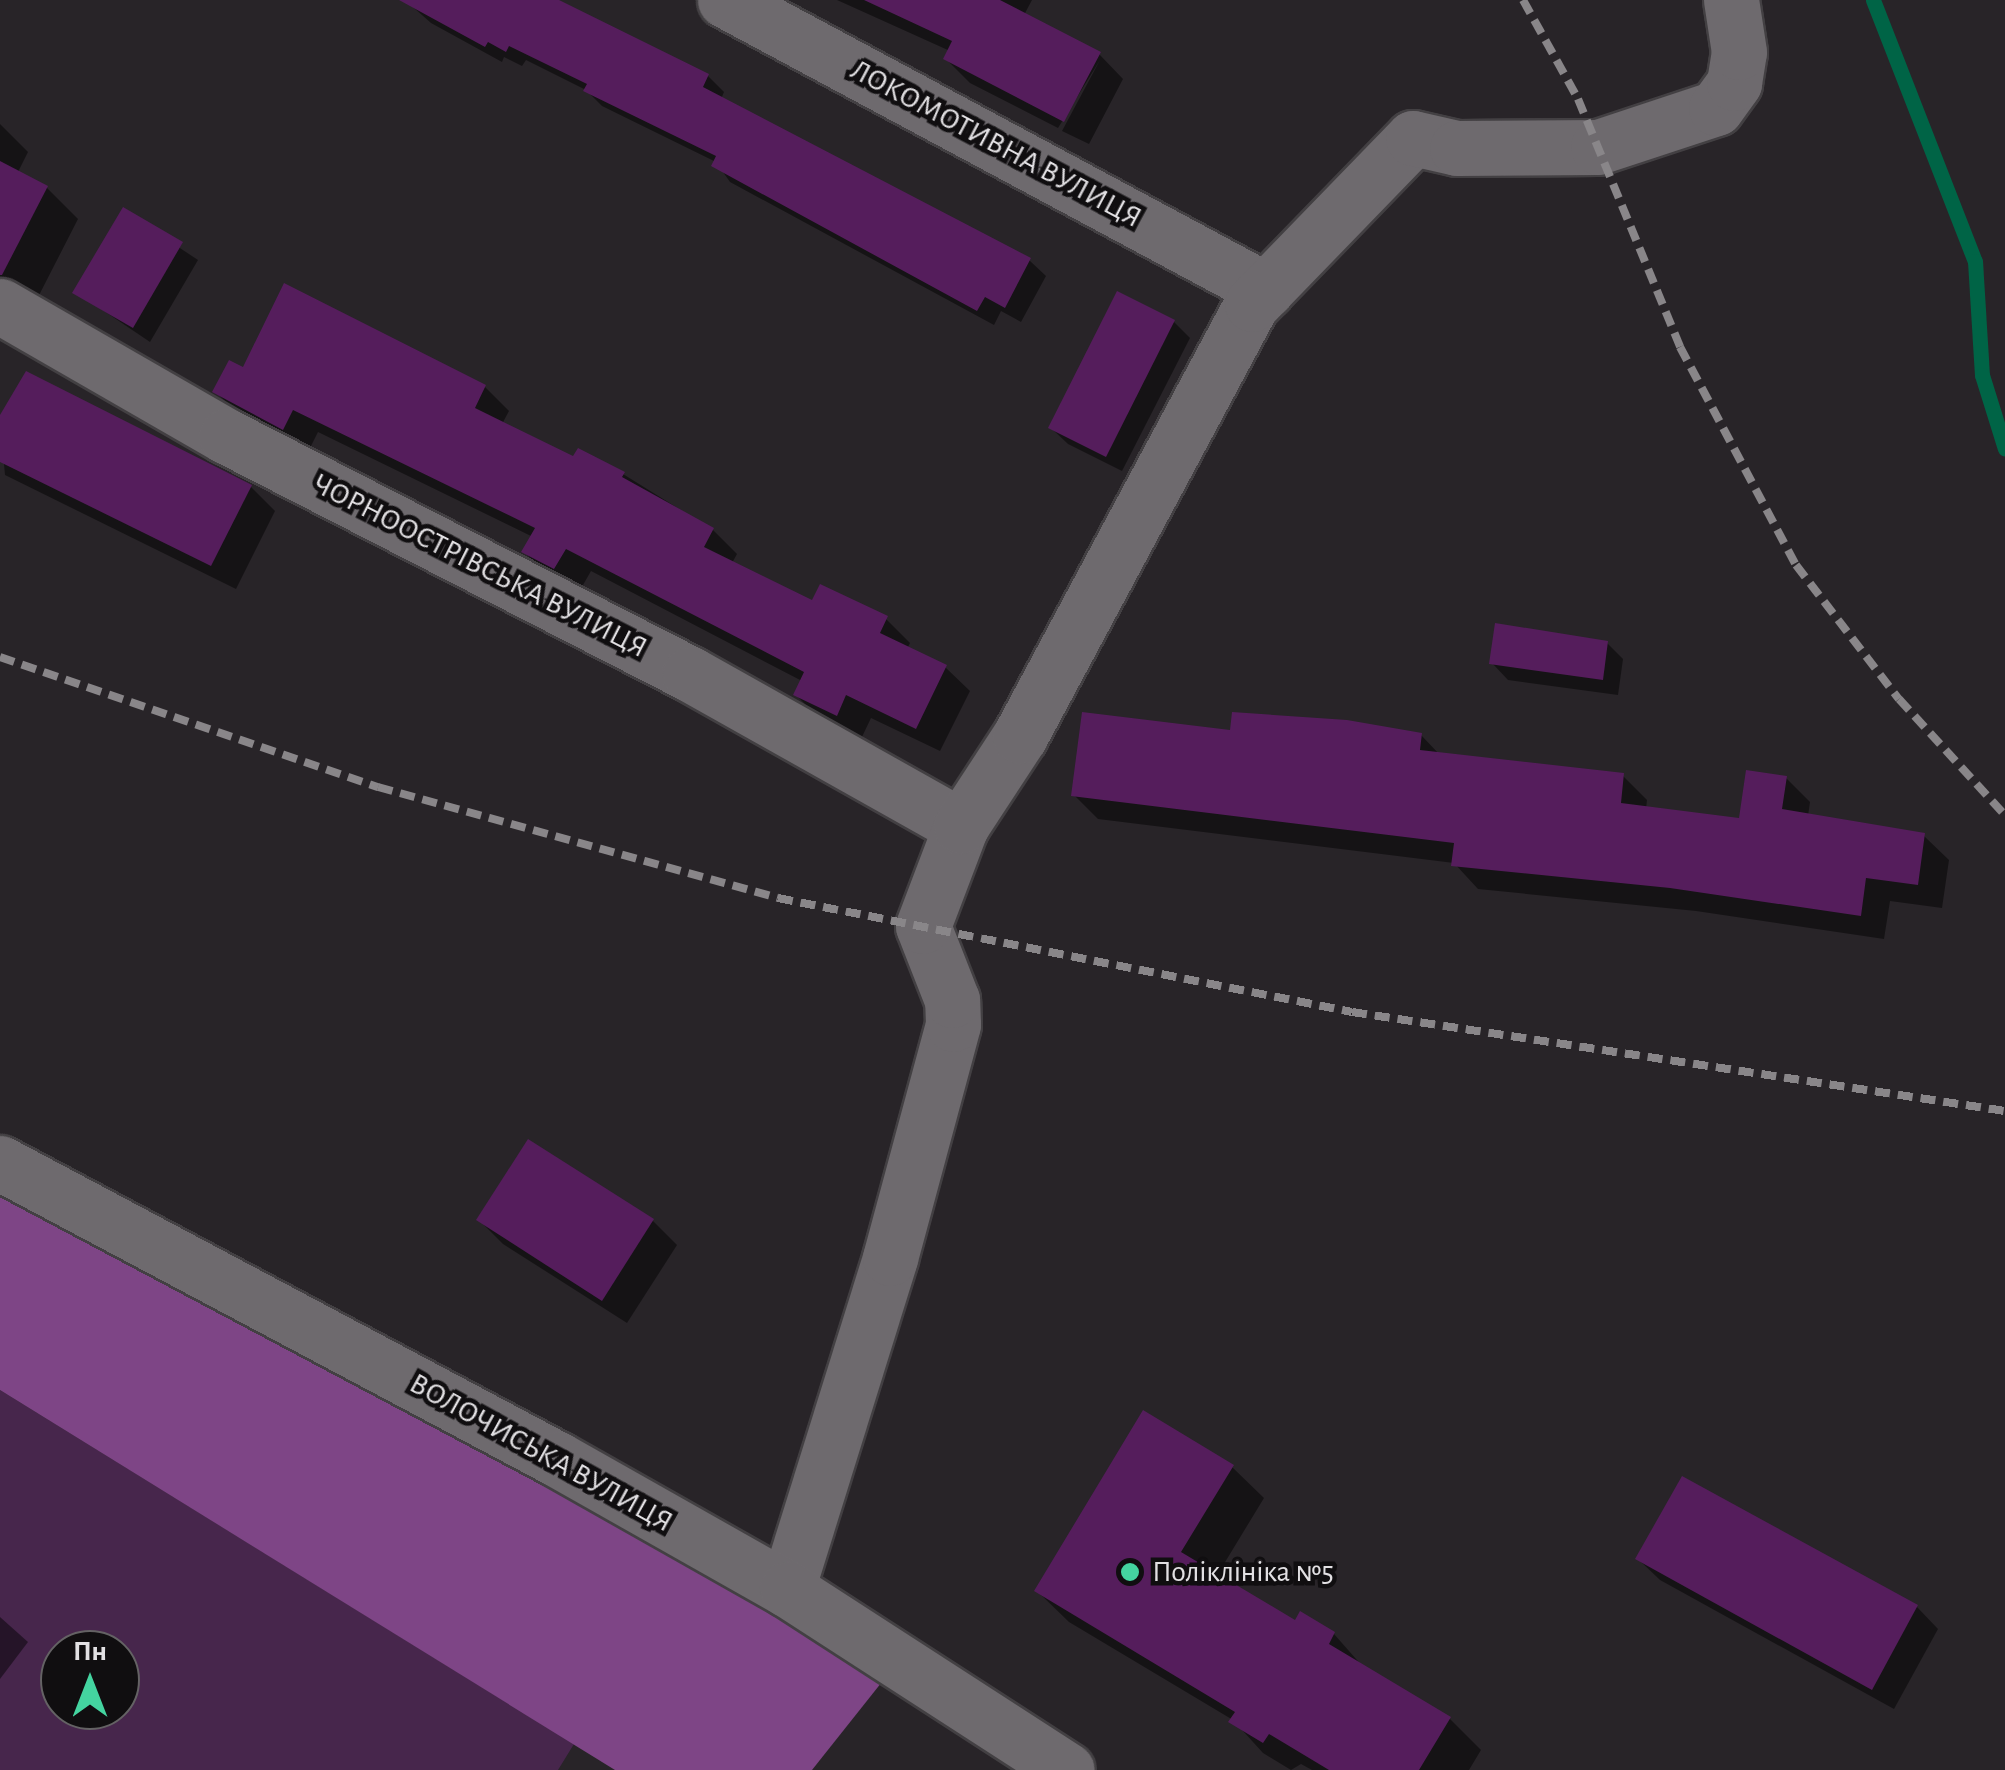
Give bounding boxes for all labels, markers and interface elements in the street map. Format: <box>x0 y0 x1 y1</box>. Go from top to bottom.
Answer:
street label: ЛОКОМОТИВНА ВУЛИЦЯ <box>844 52 1148 236</box>
street label: ЧОРНООСТРІВСЬКА ВУЛИЦЯ <box>307 466 653 666</box>
street label: ВОЛОЧИСЬКА ВУЛИЦЯ <box>403 1366 679 1540</box>
place label: Поліклініка №5 <box>1152 1554 1334 1590</box>
marker: Поліклініка №5 <box>1117 1559 1143 1585</box>
north arrow <box>40 1630 140 1730</box>
text: Пн <box>73 1638 107 1666</box>

